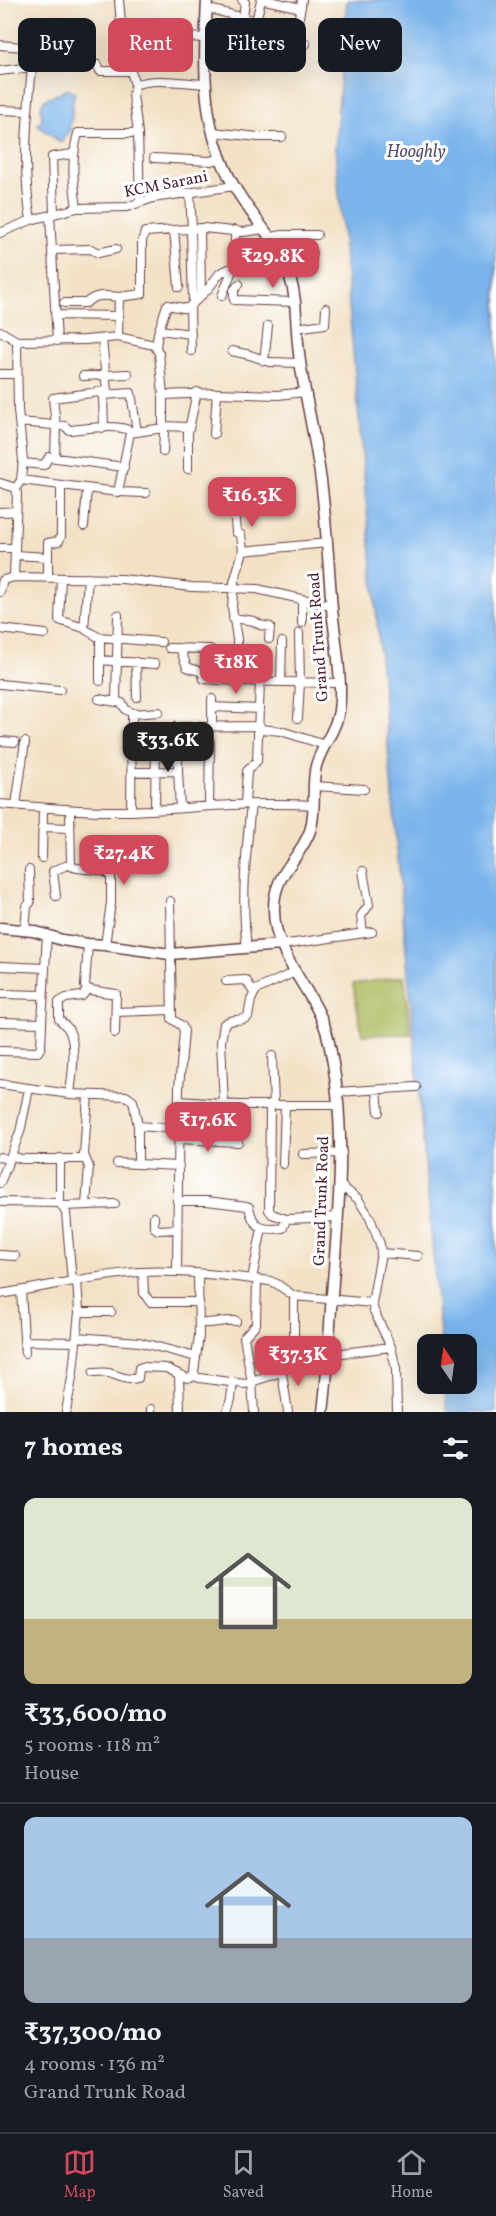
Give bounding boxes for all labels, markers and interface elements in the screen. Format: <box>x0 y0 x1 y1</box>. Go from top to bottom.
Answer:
chip: Buy <box>18 18 96 72</box>
chip: Rent <box>108 18 193 72</box>
chip: Filters <box>205 18 306 72</box>
chip: New <box>318 18 402 72</box>
water label: Hooghly <box>386 140 446 165</box>
street label: KCM Sarani <box>122 166 210 204</box>
pin: ₹29.8K <box>224 238 322 289</box>
text: ₹29.8K <box>241 243 305 271</box>
pin: ₹16.3K <box>203 477 301 528</box>
text: ₹16.3K <box>222 482 282 510</box>
street label: Grand Trunk Road <box>304 572 334 702</box>
pin: ₹18K <box>200 644 272 695</box>
text: ₹18K <box>214 649 258 677</box>
pin: ₹33.6K <box>119 722 217 773</box>
text: ₹33.6K <box>137 727 199 755</box>
pin: ₹27.4K <box>75 835 173 886</box>
text: ₹27.4K <box>93 840 155 868</box>
pin: ₹17.6K <box>159 1102 257 1153</box>
text: ₹17.6K <box>179 1107 237 1135</box>
street label: Grand Trunk Road <box>309 1136 335 1266</box>
north arrow <box>417 1334 477 1394</box>
map controls <box>417 1334 477 1394</box>
pin: ₹37.3K <box>249 1336 347 1387</box>
text: ₹37.3K <box>269 1341 327 1369</box>
text: 7 homes <box>24 1430 123 1466</box>
icon: filters <box>439 1432 472 1465</box>
icon: home <box>194 1537 302 1645</box>
text: ₹33,600/mo <box>24 1696 167 1732</box>
text: 5 rooms · 118 m² <box>24 1732 160 1760</box>
text: House <box>24 1760 79 1788</box>
icon: home <box>194 1856 302 1964</box>
text: ₹37,300/mo <box>24 2015 162 2051</box>
text: 4 rooms · 136 m² <box>24 2051 165 2079</box>
text: Grand Trunk Road <box>24 2079 186 2107</box>
tab: Map <box>63 2146 96 2204</box>
tab: Saved <box>223 2146 264 2204</box>
tab: Home <box>390 2146 433 2204</box>

